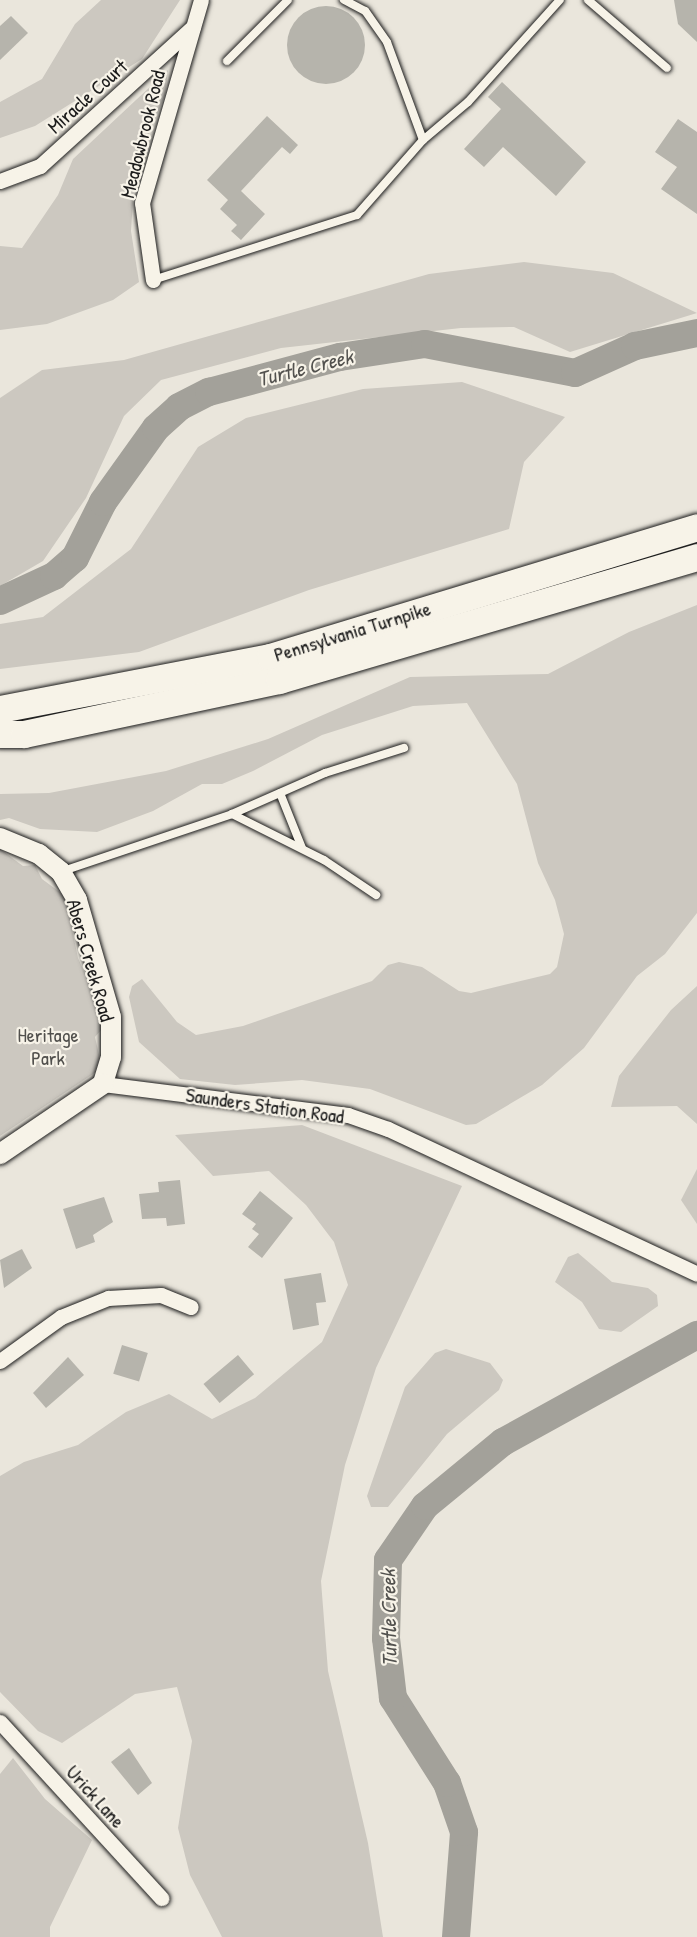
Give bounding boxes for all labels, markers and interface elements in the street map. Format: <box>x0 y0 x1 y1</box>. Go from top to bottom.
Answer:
street label: Miracle Court <box>42 54 132 138</box>
street label: Meadowbrook Road <box>115 68 169 200</box>
water label: Turtle Creek <box>255 344 355 392</box>
street label: Pennsylvania Turnpike <box>271 596 433 666</box>
street label: Abers Creek Road <box>62 896 120 1024</box>
park label: Heritage Park <box>17 1022 79 1069</box>
street label: Saunders Station Road <box>184 1082 346 1128</box>
water label: Turtle Creek <box>376 1569 402 1667</box>
street label: Urick Lane <box>62 1760 130 1832</box>

